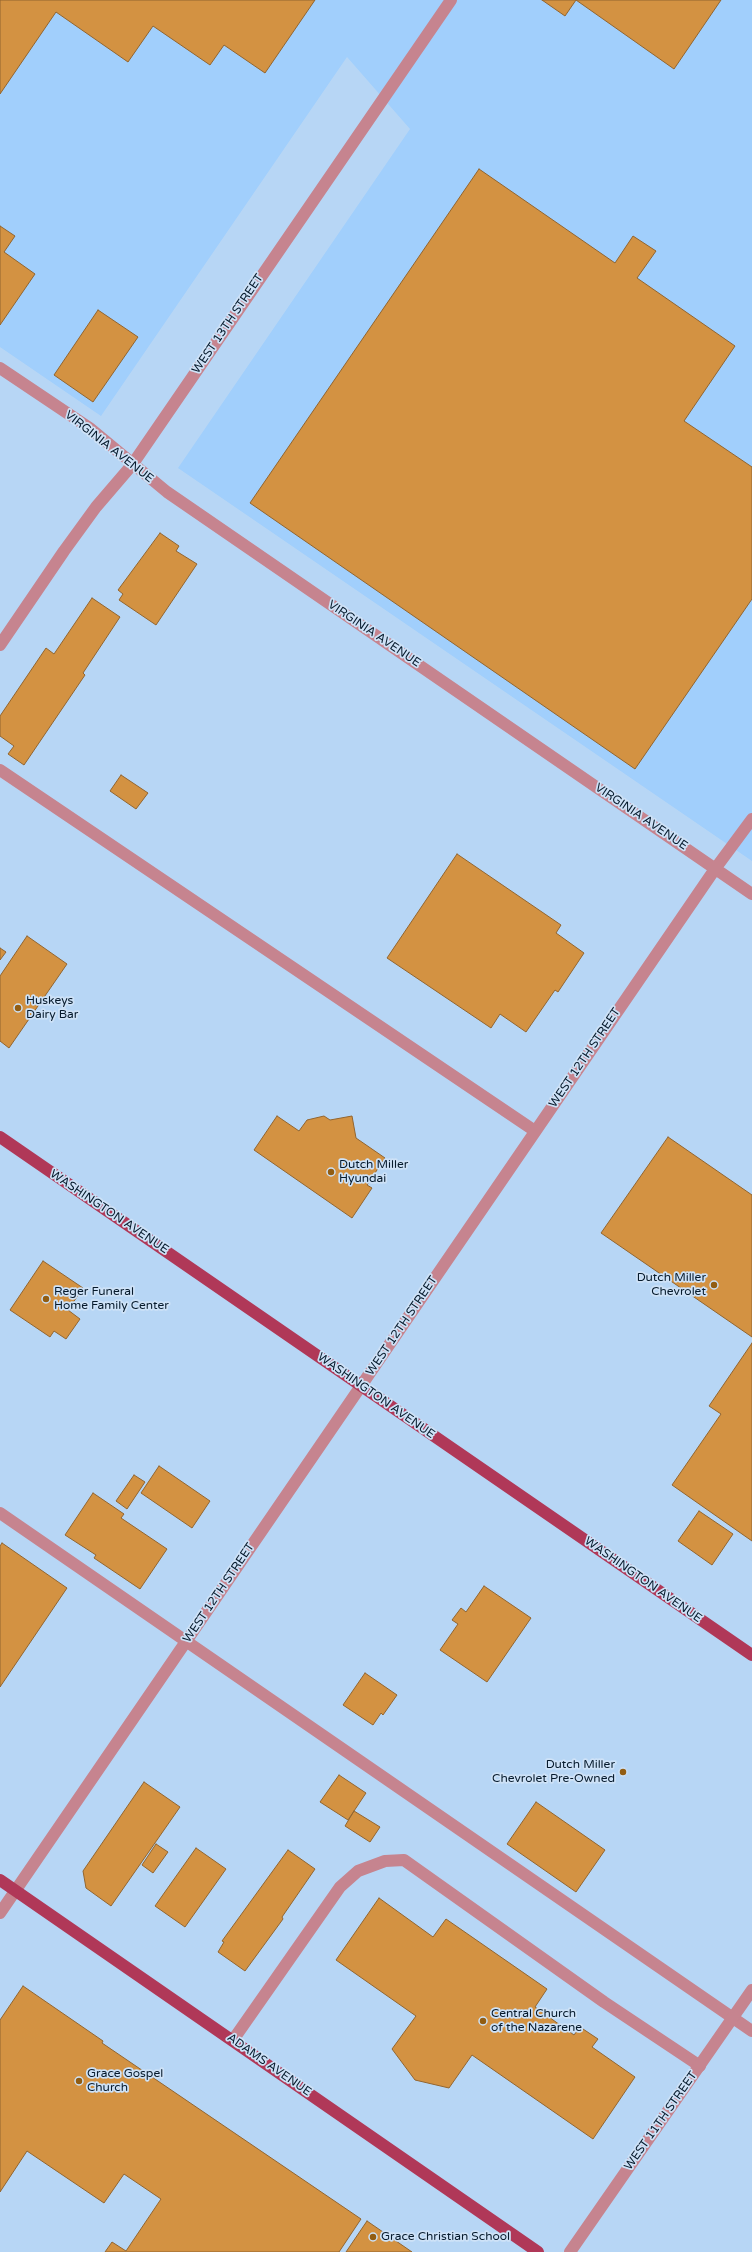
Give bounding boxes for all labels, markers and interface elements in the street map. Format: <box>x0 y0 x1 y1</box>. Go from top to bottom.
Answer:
street label: WEST 13TH STREET <box>189 271 267 377</box>
street label: VIRGINIA AVENUE <box>62 408 156 486</box>
street label: VIRGINIA AVENUE <box>325 598 423 670</box>
street label: VIRGINIA AVENUE <box>592 781 690 853</box>
place label: Huskeys Dairy Bar <box>26 994 78 1022</box>
marker: Huskeys Dairy Bar <box>13 1003 23 1013</box>
street label: WEST 12TH STREET <box>546 1005 624 1111</box>
place label: Dutch Miller Hyundai <box>339 1158 408 1186</box>
street label: WASHINGTON AVENUE <box>47 1167 171 1257</box>
marker: Dutch Miller Hyundai <box>326 1167 336 1177</box>
place label: Dutch Miller Chevrolet <box>637 1271 706 1299</box>
street label: WEST 12TH STREET <box>363 1273 441 1379</box>
marker: Dutch Miller Chevrolet <box>709 1280 719 1290</box>
place label: Reger Funeral Home Family Center <box>54 1285 169 1313</box>
marker: Reger Funeral Home Family Center <box>41 1294 51 1304</box>
street label: WASHINGTON AVENUE <box>315 1350 437 1442</box>
street label: WASHINGTON AVENUE <box>582 1534 704 1626</box>
street label: WEST 12TH STREET <box>180 1540 258 1646</box>
place label: Dutch Miller Chevrolet Pre-Owned <box>492 1758 615 1786</box>
marker: Dutch Miller Chevrolet Pre-Owned <box>618 1767 628 1777</box>
place label: Central Church of the Nazarene <box>491 2007 582 2035</box>
marker: Central Church of the Nazarene <box>478 2016 488 2026</box>
street label: ADAMS AVENUE <box>224 2031 314 2099</box>
place label: Grace Gospel Church <box>87 2067 163 2095</box>
street label: WEST 11TH STREET <box>622 2069 700 2173</box>
marker: Grace Gospel Church <box>74 2076 84 2086</box>
place label: Grace Christian School <box>381 2230 510 2244</box>
marker: Grace Christian School <box>368 2232 378 2242</box>

